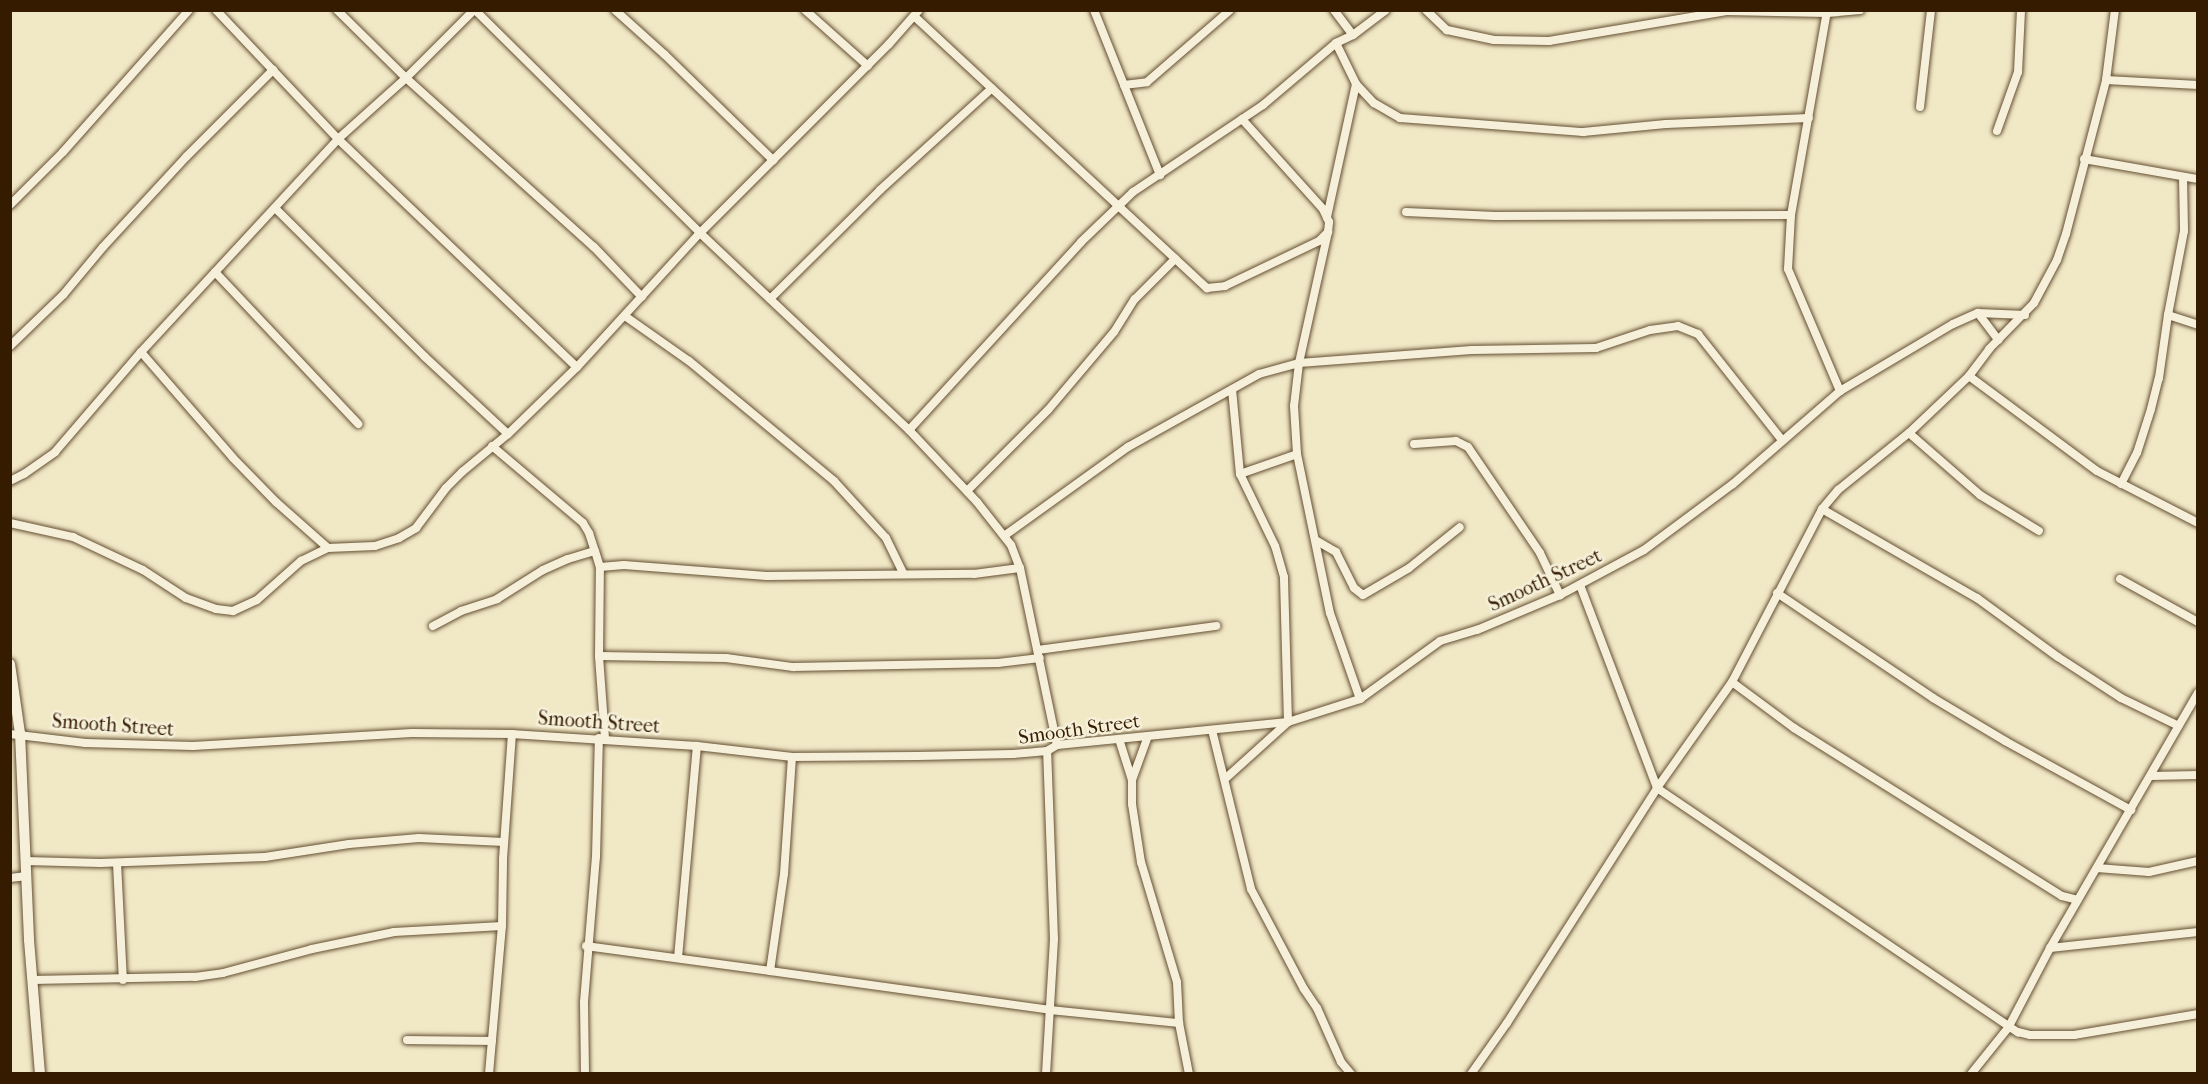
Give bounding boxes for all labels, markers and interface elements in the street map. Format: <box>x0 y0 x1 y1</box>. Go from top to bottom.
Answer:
street label: Smooth Street <box>1484 543 1606 617</box>
street label: Smooth Street <box>537 706 661 738</box>
street label: Smooth Street <box>51 709 175 741</box>
street label: Smooth Street <box>1017 709 1141 749</box>

